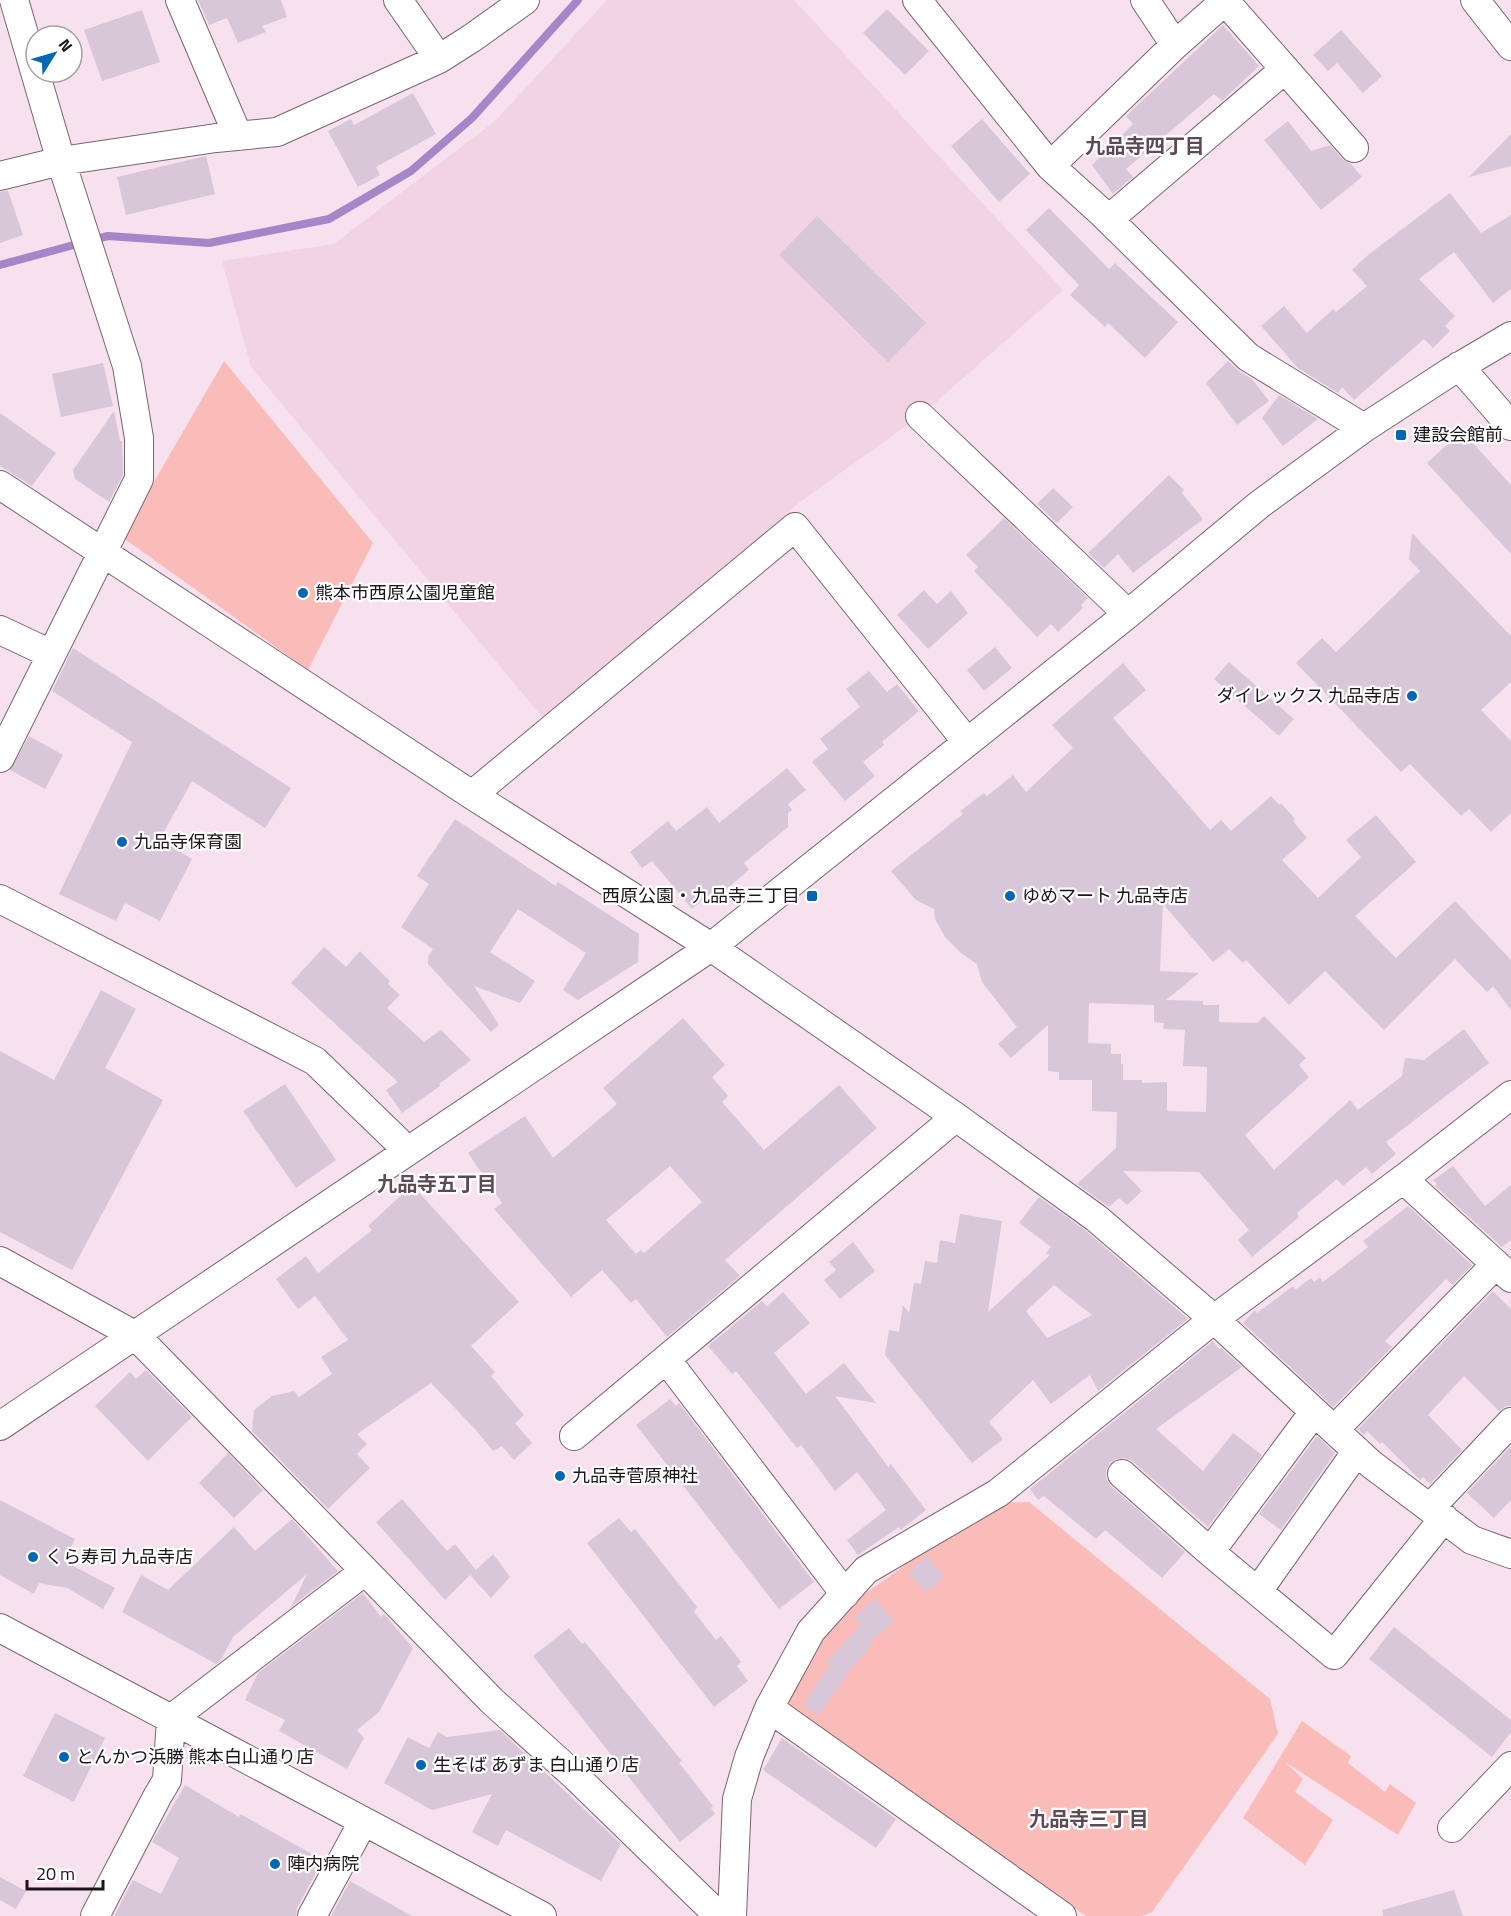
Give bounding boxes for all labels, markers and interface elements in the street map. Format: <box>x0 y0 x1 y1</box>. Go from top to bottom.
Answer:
north arrow <box>24 24 84 84</box>
text: N <box>53 33 79 57</box>
district label: 九品寺四丁目 <box>1085 130 1205 161</box>
place label: 建設会館前 <box>1413 421 1503 448</box>
marker: 建設会館前 <box>1394 428 1408 442</box>
place label: 熊本市西原公園児童館 <box>315 579 495 606</box>
marker: 熊本市西原公園児童館 <box>296 586 310 600</box>
place label: ダイレックス 九品寺店 <box>1217 682 1400 709</box>
marker: ダイレックス 九品寺店 <box>1405 689 1419 703</box>
place label: 九品寺保育園 <box>134 828 242 855</box>
marker: 九品寺保育園 <box>115 835 129 849</box>
place label: 西原公園・九品寺三丁目 <box>602 882 800 909</box>
place label: ゆめマート 九品寺店 <box>1022 882 1188 909</box>
marker: 西原公園・九品寺三丁目 <box>805 889 819 903</box>
marker: ゆめマート 九品寺店 <box>1003 889 1017 903</box>
district label: 九品寺五丁目 <box>377 1168 497 1199</box>
place label: 九品寺菅原神社 <box>572 1462 698 1489</box>
marker: 九品寺菅原神社 <box>553 1469 567 1483</box>
place label: くら寿司 九品寺店 <box>45 1543 193 1570</box>
marker: くら寿司 九品寺店 <box>26 1550 40 1564</box>
place label: とんかつ浜勝 熊本白山通り店 <box>76 1743 314 1770</box>
marker: とんかつ浜勝 熊本白山通り店 <box>57 1750 71 1764</box>
place label: 生そば あずま 白山通り店 <box>433 1751 639 1778</box>
marker: 生そば あずま 白山通り店 <box>414 1758 428 1772</box>
district label: 九品寺三丁目 <box>1029 1803 1149 1834</box>
place label: 陣内病院 <box>287 1850 359 1877</box>
scale bar <box>27 1853 104 1891</box>
marker: 陣内病院 <box>268 1857 282 1871</box>
text: 20 m <box>36 1860 75 1887</box>

